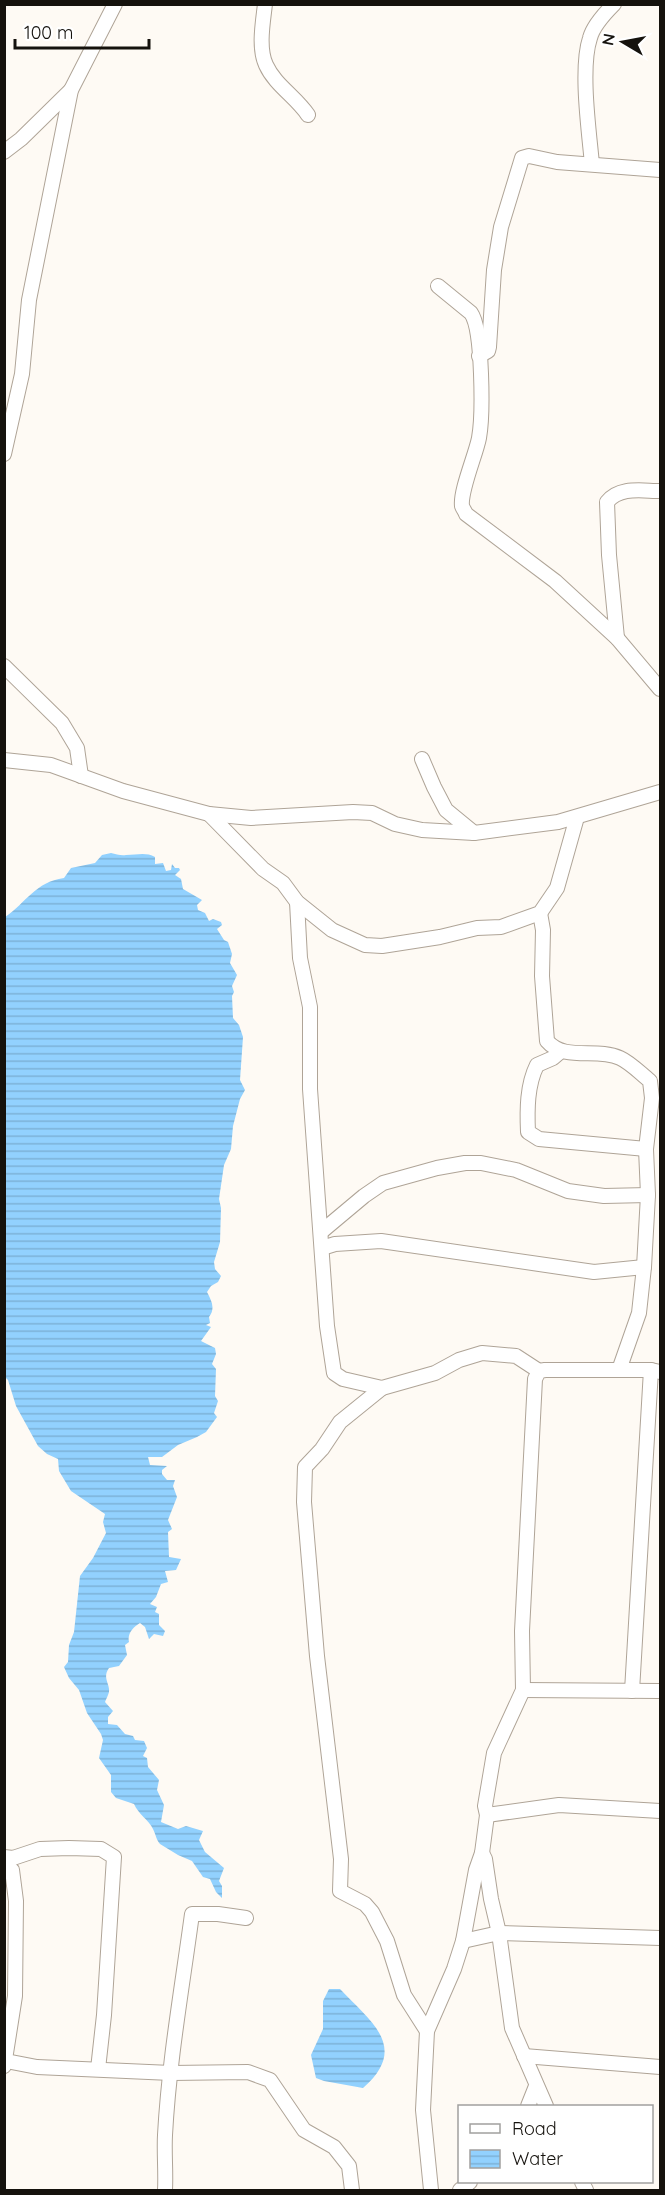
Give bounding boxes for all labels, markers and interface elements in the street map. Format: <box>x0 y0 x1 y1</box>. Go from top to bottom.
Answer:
scale bar <box>15 12 148 50</box>
north arrow <box>593 12 653 72</box>
text: 100 m <box>24 21 73 44</box>
text: N <box>597 32 619 47</box>
legend <box>458 2105 653 2183</box>
text: Road <box>512 2117 557 2140</box>
text: Water <box>512 2147 563 2170</box>

